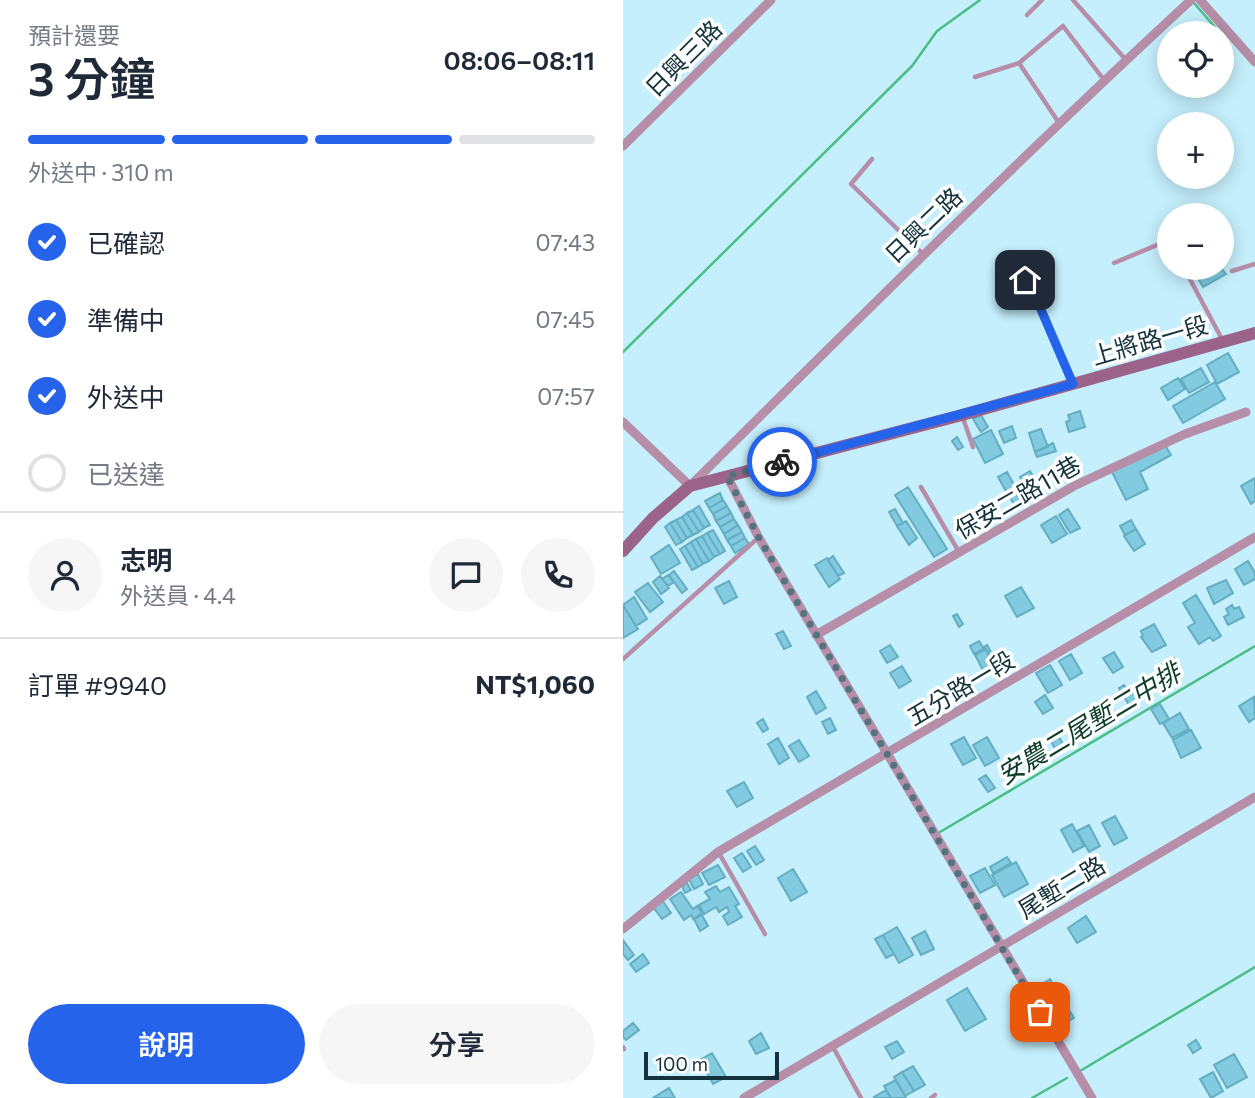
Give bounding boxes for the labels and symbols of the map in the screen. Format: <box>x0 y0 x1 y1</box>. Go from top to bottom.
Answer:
street label: 日興三路 <box>639 14 727 102</box>
street label: 日興二路 <box>878 181 968 269</box>
pin <box>995 250 1055 310</box>
street label: 上將路一段 <box>1088 309 1211 370</box>
courier <box>747 427 817 497</box>
street label: 保安二路11巷 <box>949 449 1085 544</box>
street label: 五分路一段 <box>901 644 1019 731</box>
water label: 安農二尾塹二中排 <box>991 654 1188 790</box>
street label: 尾塹二路 <box>1013 850 1110 924</box>
pin <box>1010 982 1070 1042</box>
scale bar <box>644 1049 779 1081</box>

